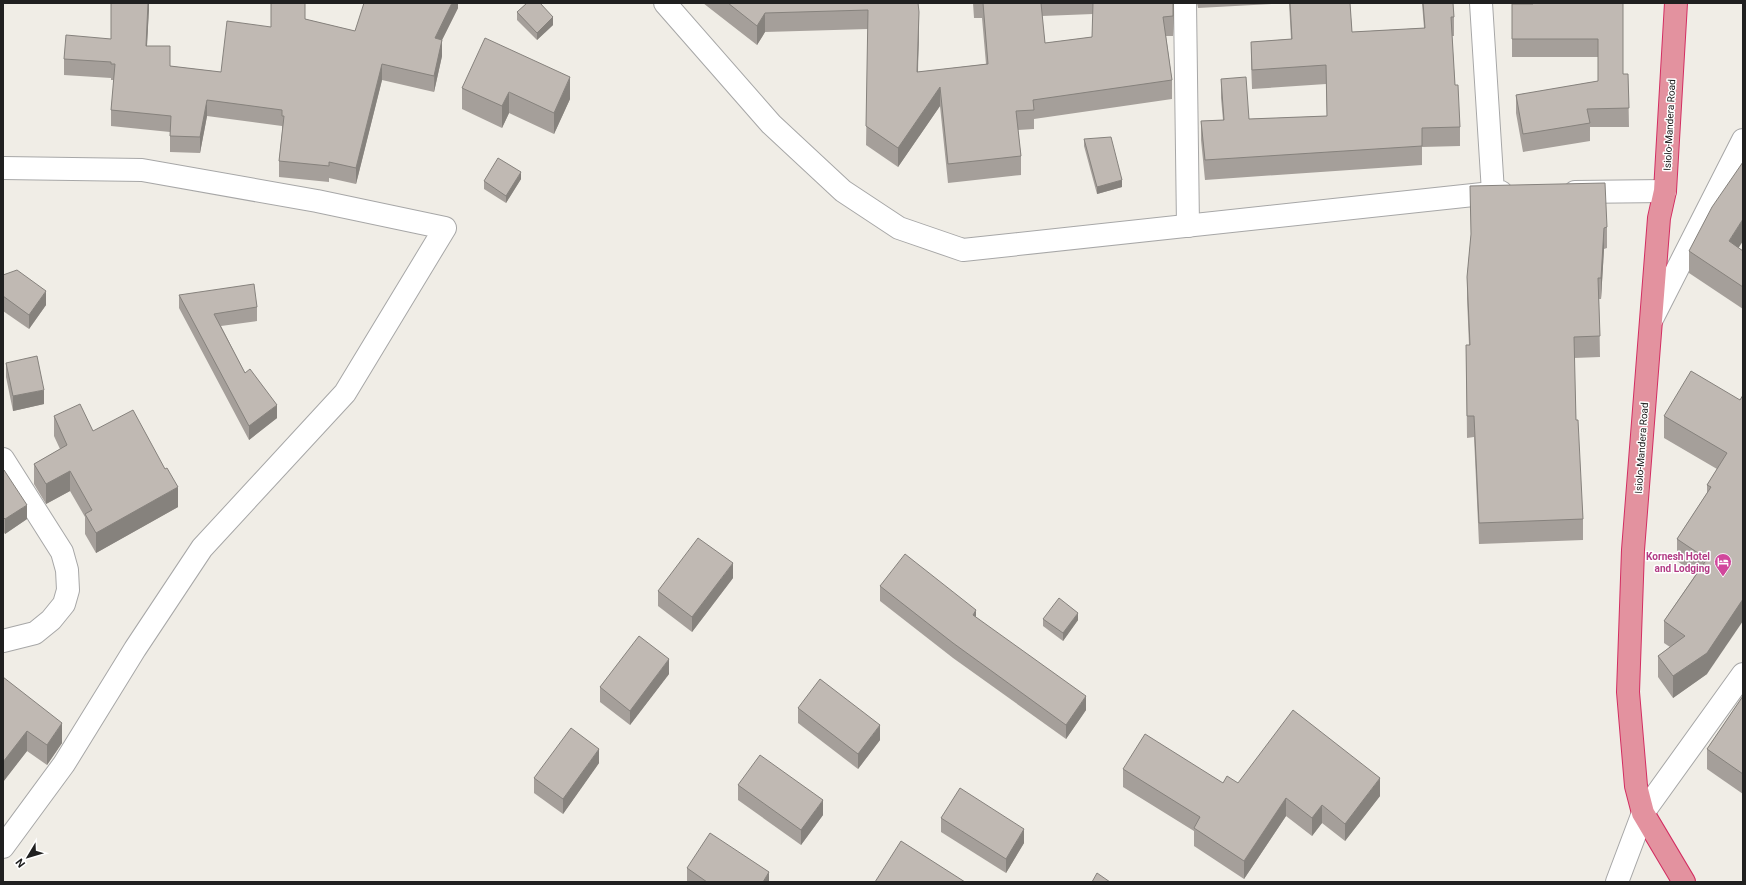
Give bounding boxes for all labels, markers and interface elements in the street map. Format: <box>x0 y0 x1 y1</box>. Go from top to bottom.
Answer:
street label: Isiolo-Mandera Road <box>1662 79 1677 171</box>
street label: Isiolo-Mandera Road <box>1633 402 1650 494</box>
place label: Kornesh Hotel and Lodging <box>1646 551 1710 574</box>
hotel icon: Kornesh Hotel and Lodging <box>1713 552 1733 577</box>
north arrow <box>8 837 48 877</box>
text: N <box>13 856 28 870</box>

